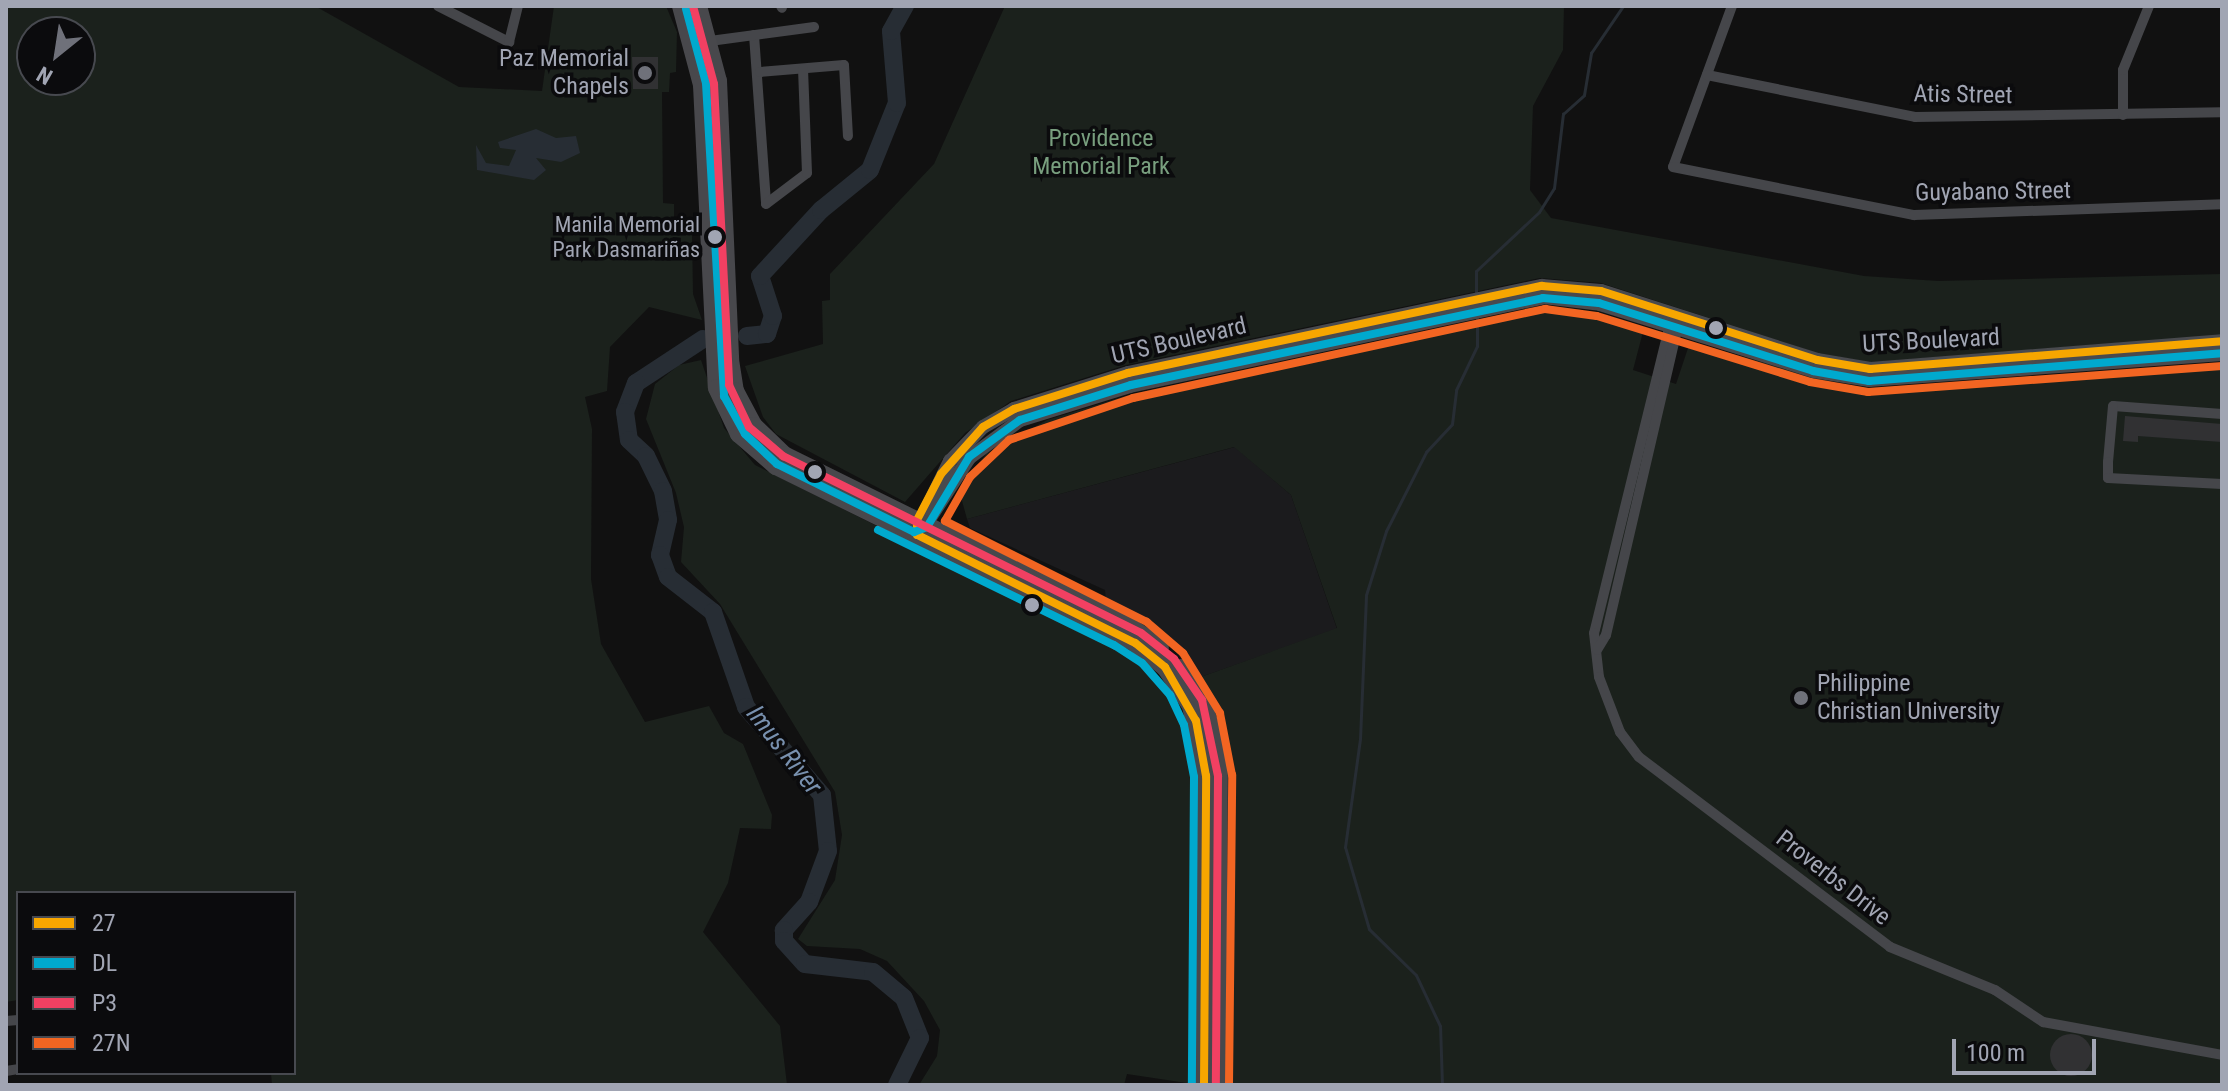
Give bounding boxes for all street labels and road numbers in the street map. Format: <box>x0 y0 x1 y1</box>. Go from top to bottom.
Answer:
street label: Atis Street <box>1913 80 2013 110</box>
street label: Guyabano Street <box>1915 176 2071 208</box>
street label: UTS Boulevard <box>1109 311 1249 371</box>
street label: UTS Boulevard <box>1862 323 2000 359</box>
street label: Proverbs Drive <box>1770 824 1896 932</box>

